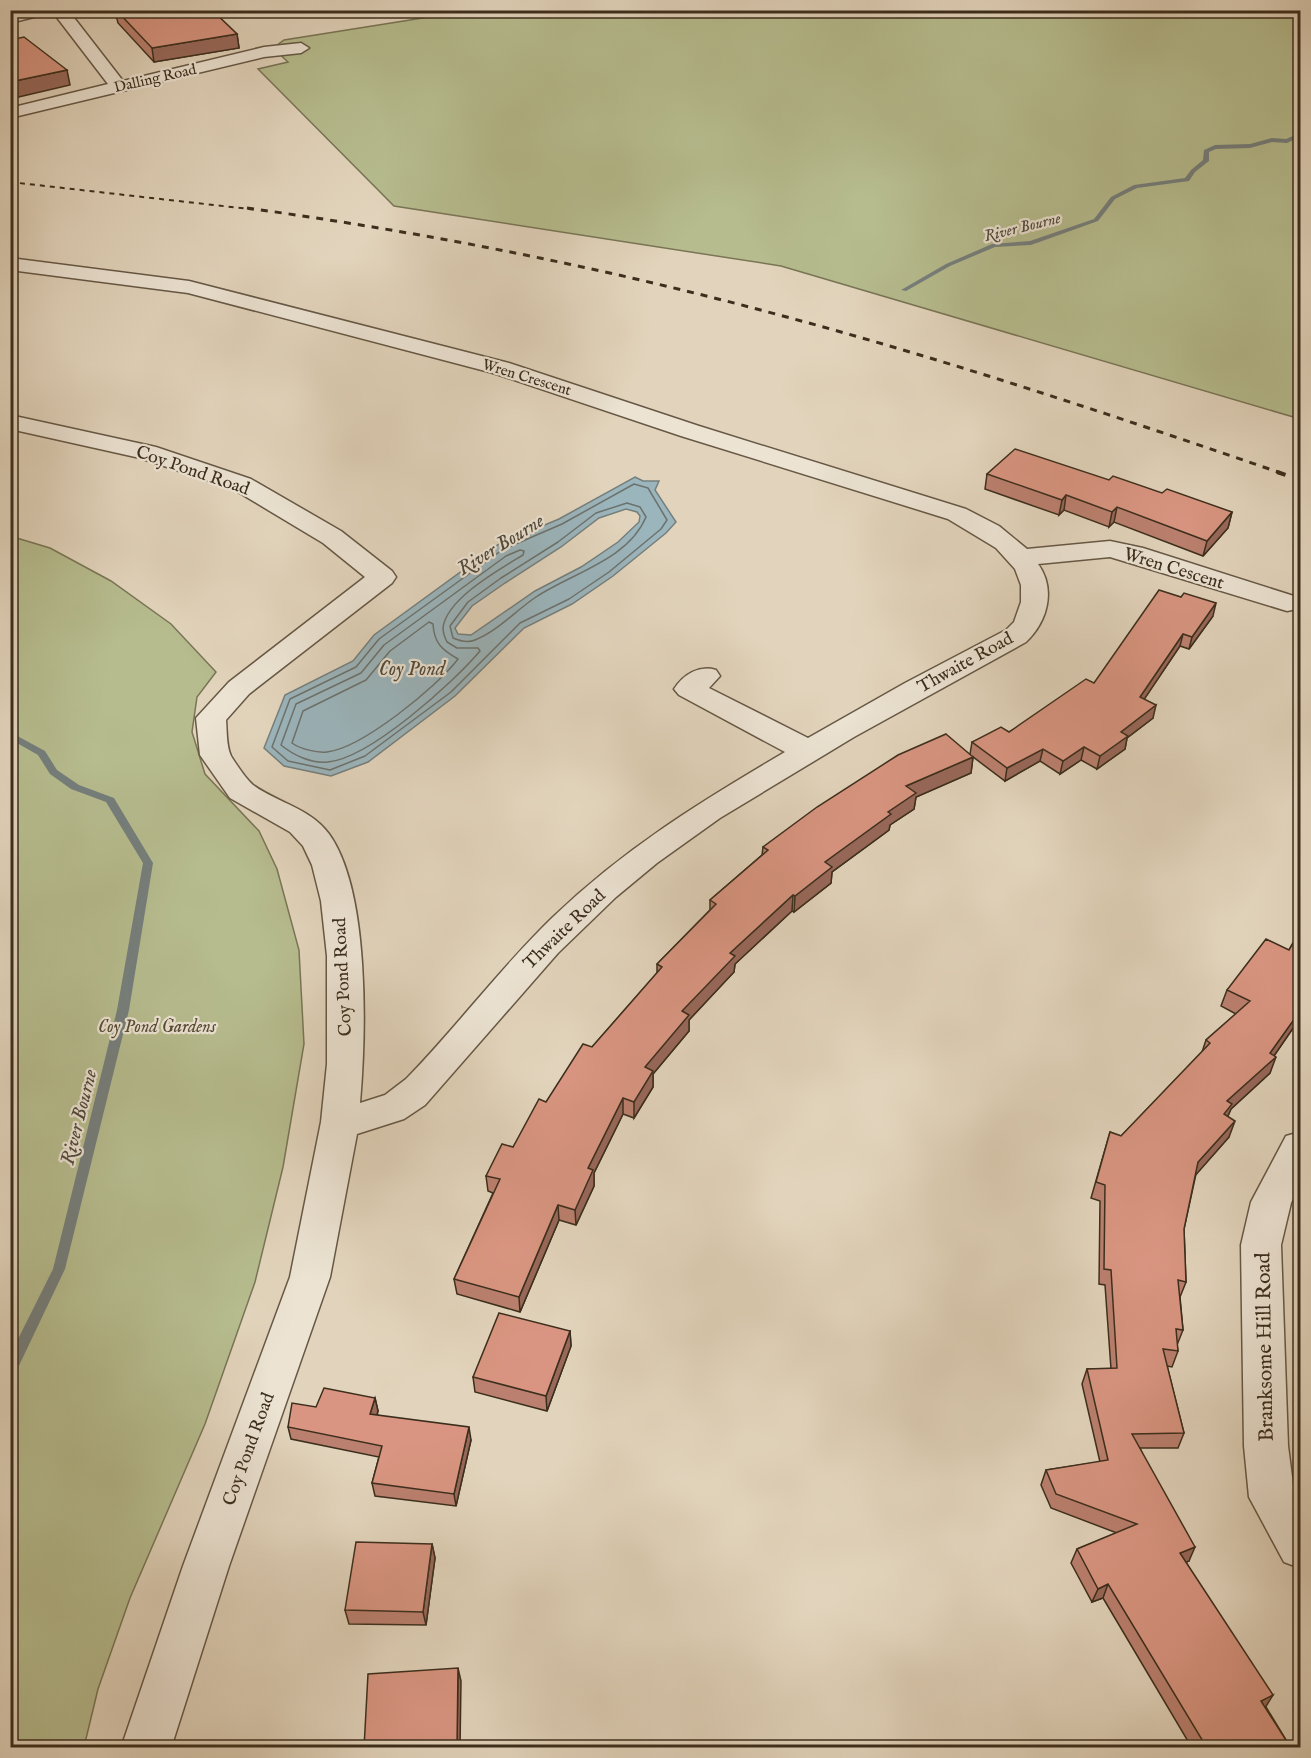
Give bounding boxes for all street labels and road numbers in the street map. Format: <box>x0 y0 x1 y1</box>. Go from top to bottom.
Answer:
street label: Dalling Road <box>112 60 199 97</box>
street label: Wren Crescent <box>480 355 574 400</box>
street label: Coy Pond Road <box>133 441 253 502</box>
street label: Wren Cescent <box>1121 543 1227 596</box>
street label: Thwaite Road <box>914 627 1018 699</box>
street label: Thwaite Road <box>519 885 611 975</box>
street label: Coy Pond Road <box>329 917 358 1037</box>
street label: Branksome Hill Road <box>1250 1251 1281 1442</box>
street label: Coy Pond Road <box>218 1389 281 1509</box>

